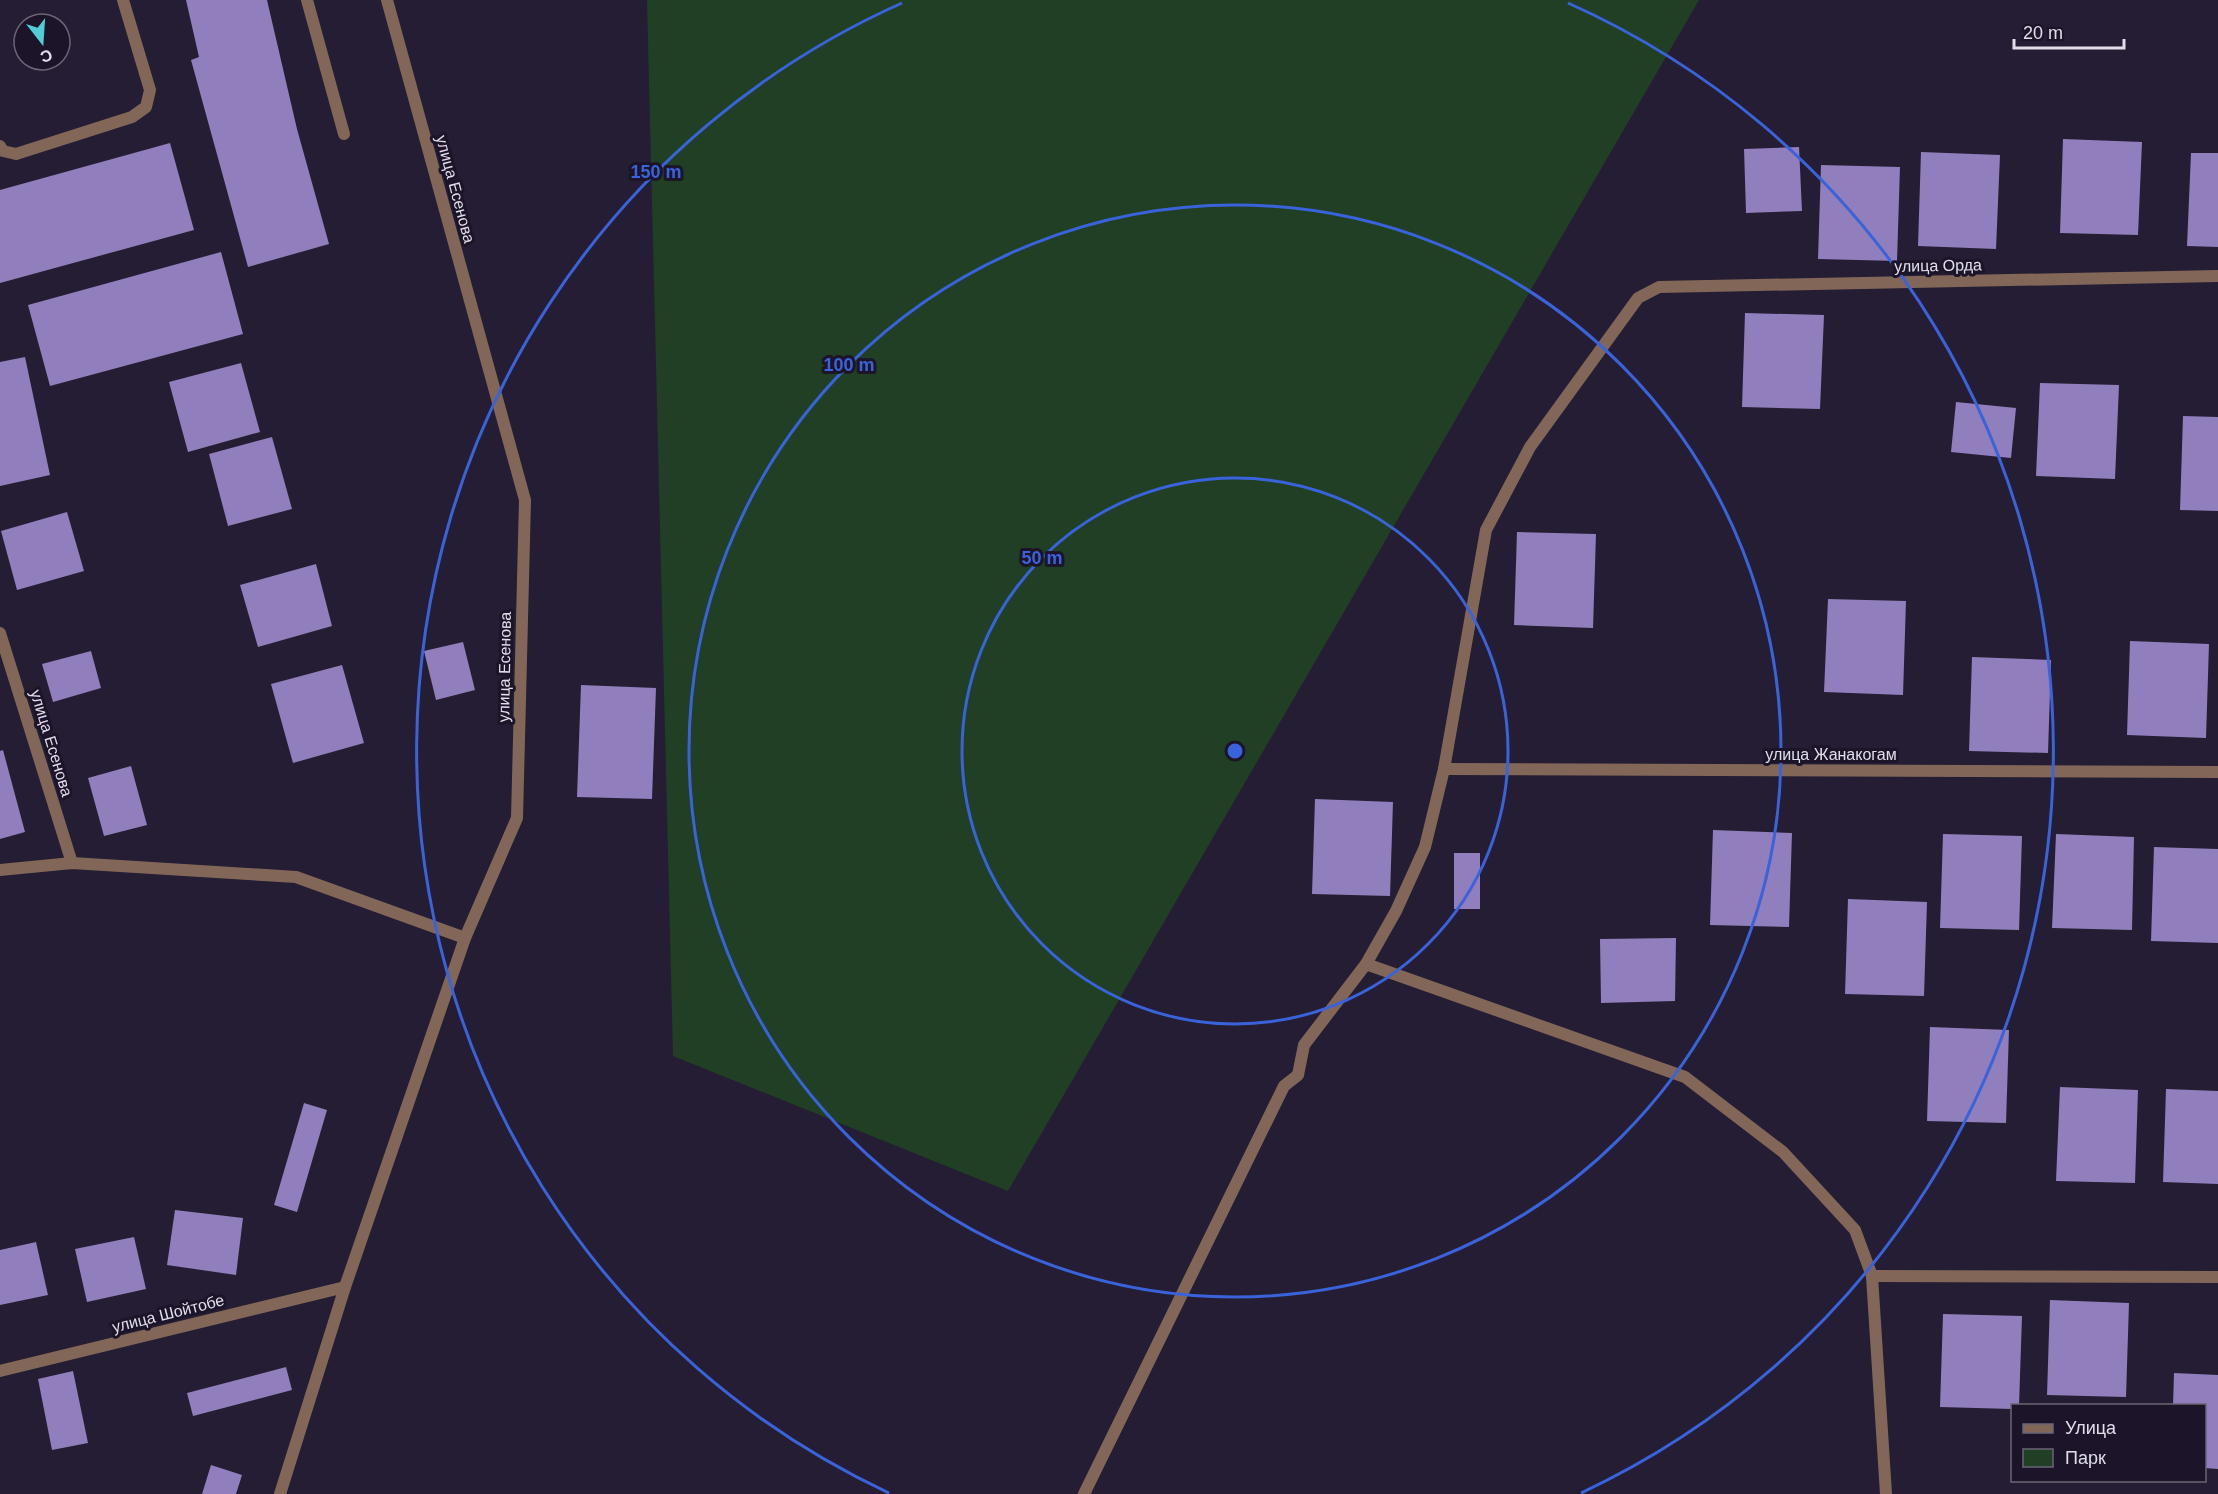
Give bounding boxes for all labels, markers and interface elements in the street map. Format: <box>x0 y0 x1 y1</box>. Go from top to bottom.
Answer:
north arrow <box>12 12 72 72</box>
scale bar <box>2014 12 2124 50</box>
text: 20 m <box>2023 23 2063 43</box>
text: С <box>38 46 54 66</box>
street label: улица Есенова <box>433 133 478 245</box>
text: 150 m <box>630 162 682 182</box>
street label: улица Орда <box>1894 256 1982 275</box>
text: 100 m <box>823 355 875 375</box>
text: 50 m <box>1021 548 1063 568</box>
street label: улица Есенова <box>495 611 514 723</box>
street label: улица Есенова <box>27 688 76 799</box>
centre of rings <box>1225 741 1245 761</box>
street label: улица Жанакогам <box>1765 746 1897 763</box>
street label: улица Шойтобе <box>110 1291 226 1336</box>
legend <box>2011 1404 2206 1482</box>
text: Улица <box>2065 1418 2117 1438</box>
text: Парк <box>2065 1448 2106 1468</box>

